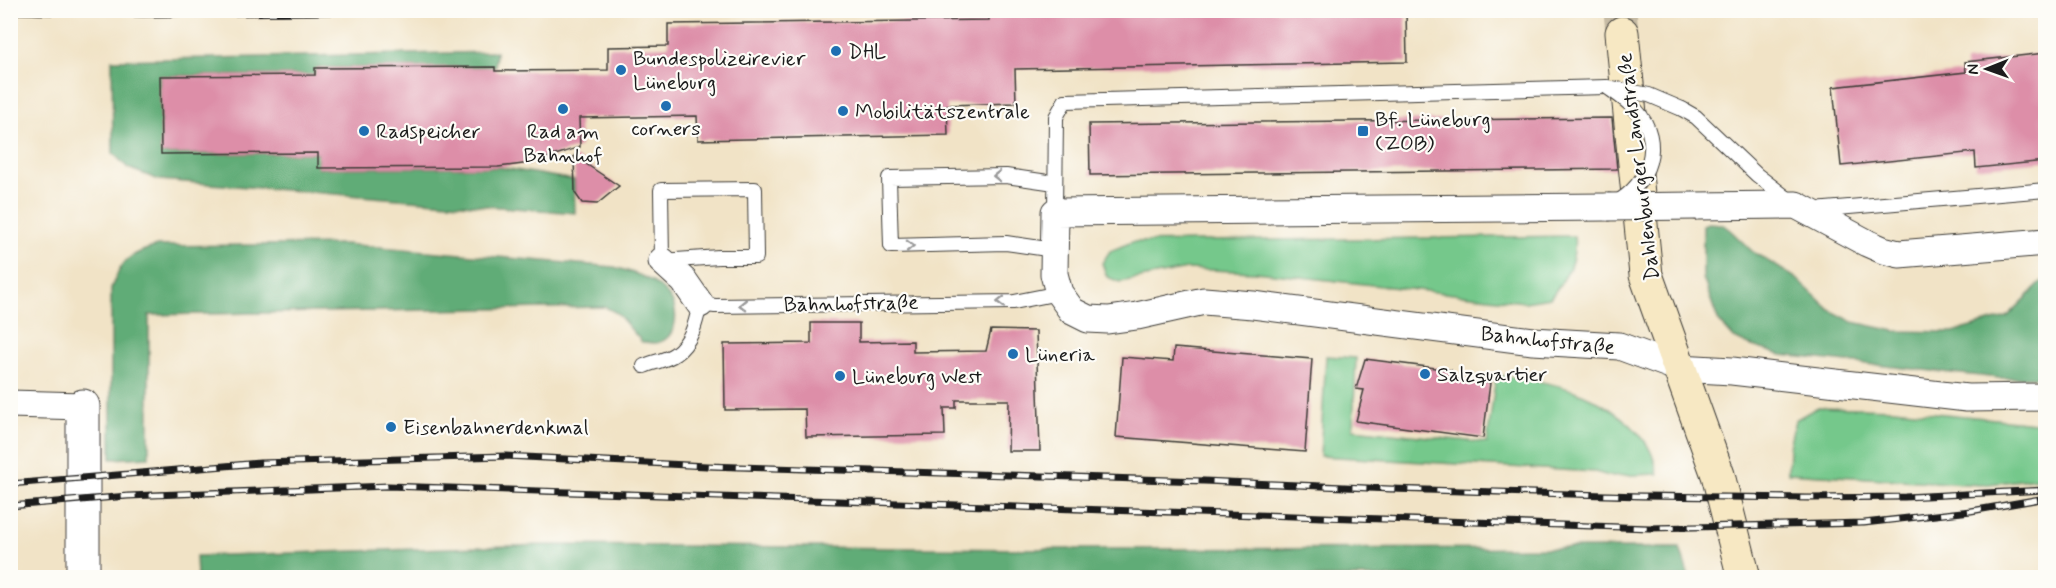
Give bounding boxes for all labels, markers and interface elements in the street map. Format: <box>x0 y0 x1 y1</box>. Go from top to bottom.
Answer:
place label: DHL <box>848 38 887 66</box>
north arrow <box>1957 39 2017 99</box>
marker: DHL <box>829 44 843 58</box>
place label: Bundespolizeirevier Lüneburg <box>633 45 806 97</box>
street label: Dahlenburger Landstraße <box>1611 51 1667 282</box>
marker: Bundespolizeirevier Lüneburg <box>614 63 628 77</box>
text: N <box>1963 64 1984 75</box>
place label: Mobilitätszentrale <box>855 98 1030 126</box>
marker: corners <box>659 99 673 113</box>
marker: Rad am Bahnhof <box>556 102 570 116</box>
marker: Mobilitätszentrale <box>836 104 850 118</box>
place label: Bf. Lüneburg (ZOB) <box>1375 106 1491 158</box>
place label: corners <box>631 115 701 143</box>
place label: Radspeicher <box>376 118 481 146</box>
place label: Rad am Bahnhof <box>524 118 602 170</box>
marker: Radspeicher <box>357 124 371 138</box>
marker: Bf. Lüneburg (ZOB) <box>1356 124 1370 138</box>
one-way arrow <box>993 170 1002 182</box>
one-way arrow <box>906 240 915 252</box>
street label: Bahnhofstraße <box>783 289 919 319</box>
one-way arrow <box>996 296 1005 308</box>
one-way arrow <box>738 299 747 311</box>
street label: Bahnhofstraße <box>1479 320 1616 362</box>
place label: Lüneria <box>1025 341 1095 369</box>
marker: Lüneria <box>1006 347 1020 361</box>
place label: Salzquartier <box>1437 361 1547 389</box>
place label: Lüneburg West <box>852 363 983 391</box>
marker: Salzquartier <box>1418 367 1432 381</box>
marker: Lüneburg West <box>833 369 847 383</box>
place label: Eisenbahnerdenkmal <box>403 414 589 442</box>
marker: Eisenbahnerdenkmal <box>384 420 398 434</box>

